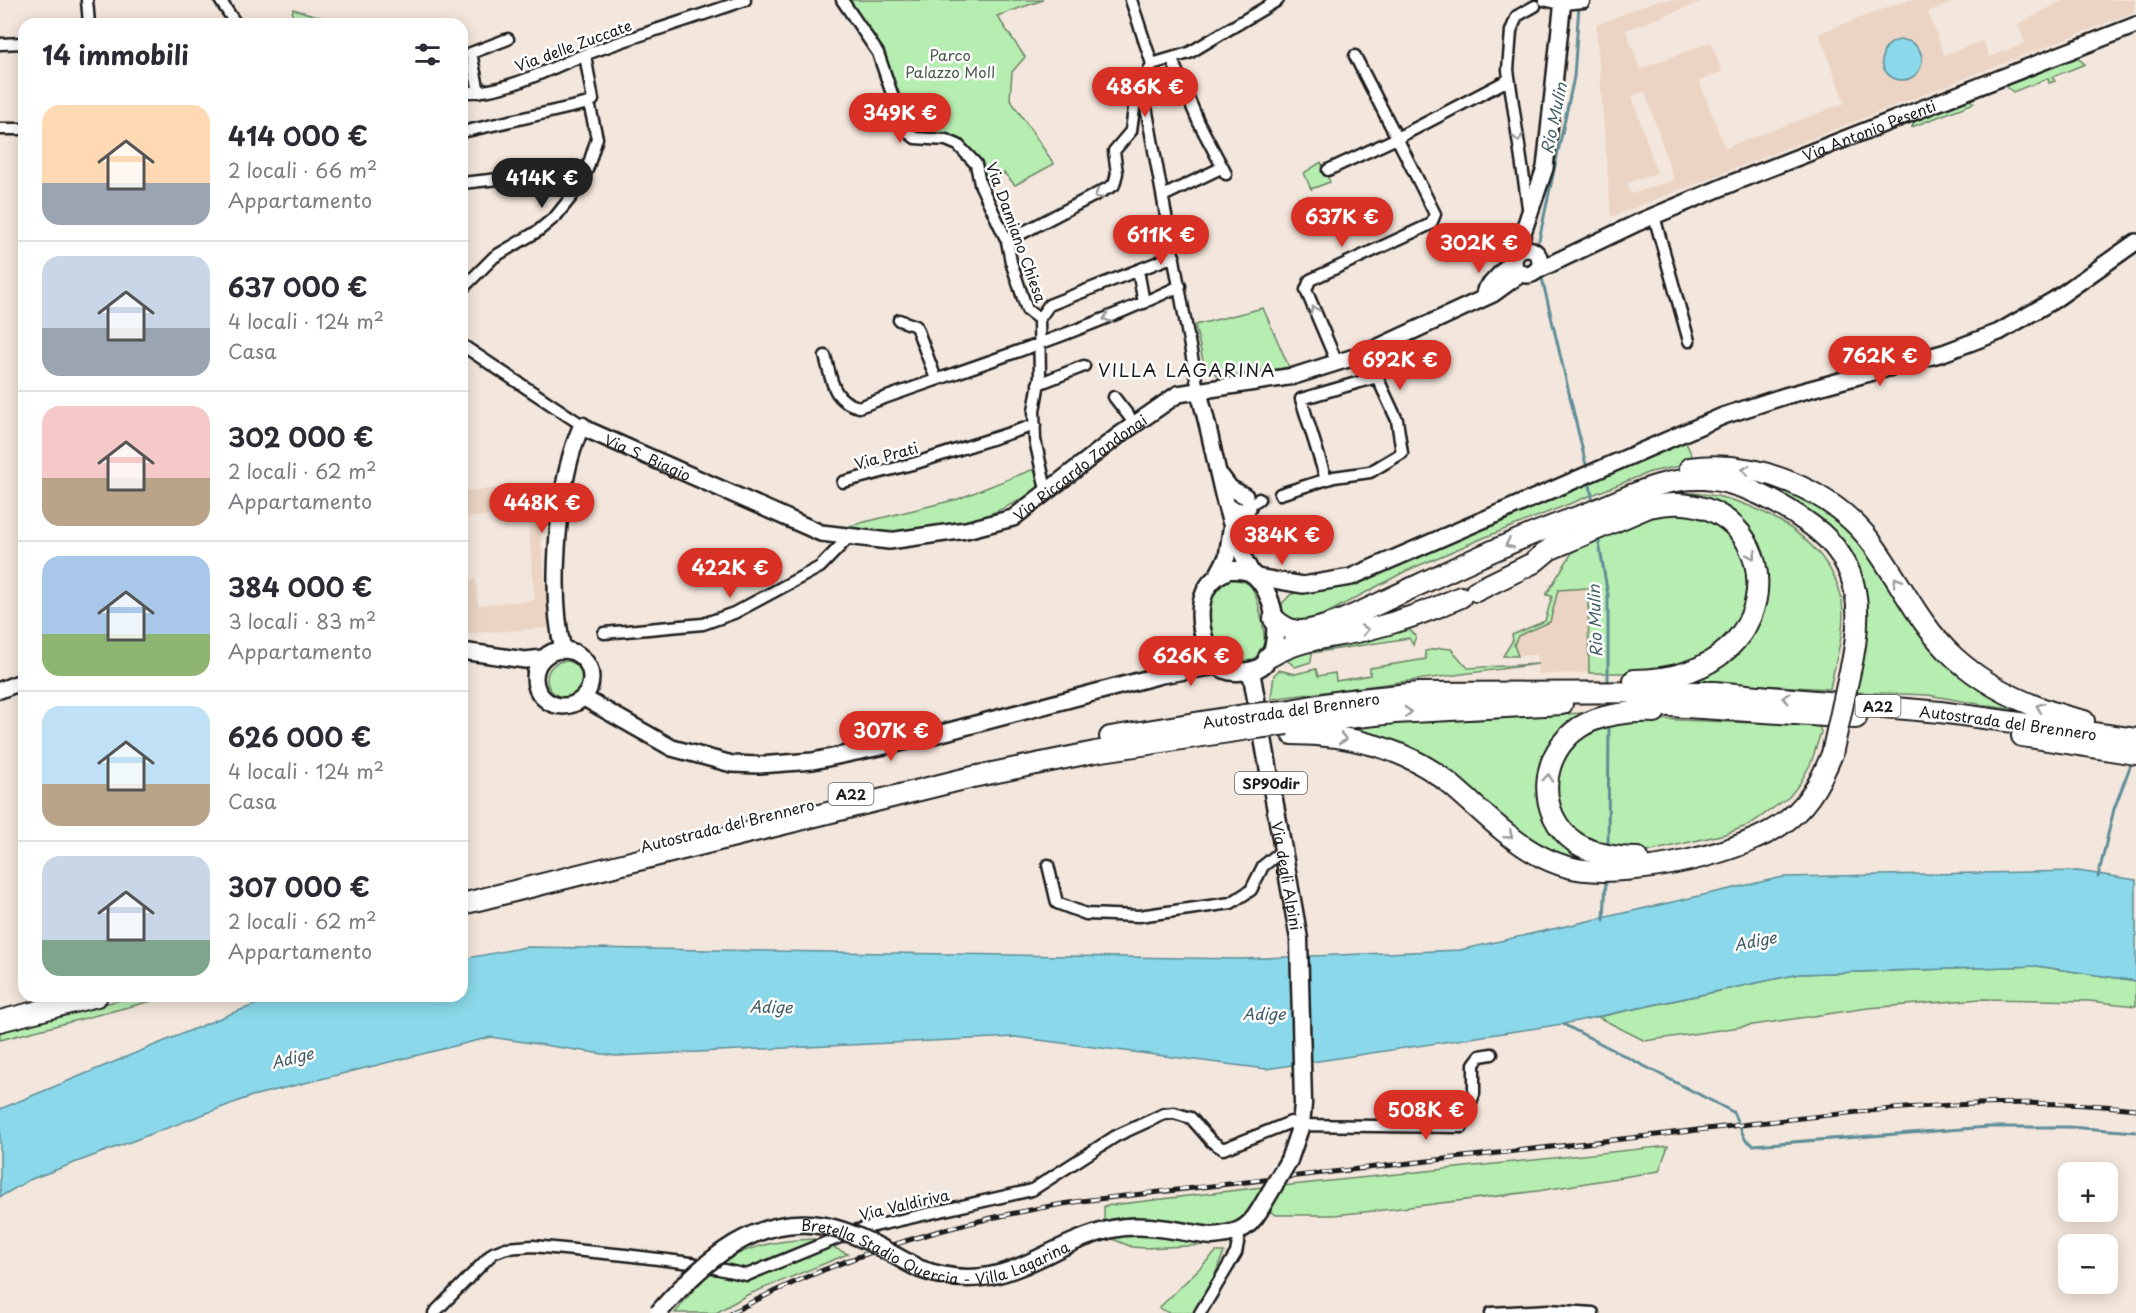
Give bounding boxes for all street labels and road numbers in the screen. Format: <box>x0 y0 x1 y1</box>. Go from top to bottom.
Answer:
street label: Via delle Zuccate <box>511 13 635 77</box>
street label: Via Antonio Pesenti <box>1799 93 1939 166</box>
street label: Via Damiano Chiesa <box>981 159 1053 306</box>
street label: Via Riccardo Zandonai <box>1008 408 1151 526</box>
street label: Via S. Biagio <box>601 427 695 486</box>
street label: Via Prati <box>852 435 920 475</box>
street label: Autostrada del Brennero <box>1201 686 1381 734</box>
road number: A22 <box>1856 695 1900 717</box>
street label: Autostrada del Brennero <box>1918 699 2098 745</box>
road number: SP90dir <box>1235 772 1307 794</box>
road number: A22 <box>828 783 874 805</box>
street label: Autostrada del Brennero <box>638 792 816 858</box>
street label: Via degli Alpini <box>1267 819 1309 932</box>
street label: Via Valdiriva <box>857 1182 952 1226</box>
street label: Bretella Stadio Quercia - Villa Lagarina <box>792 1217 1078 1249</box>

